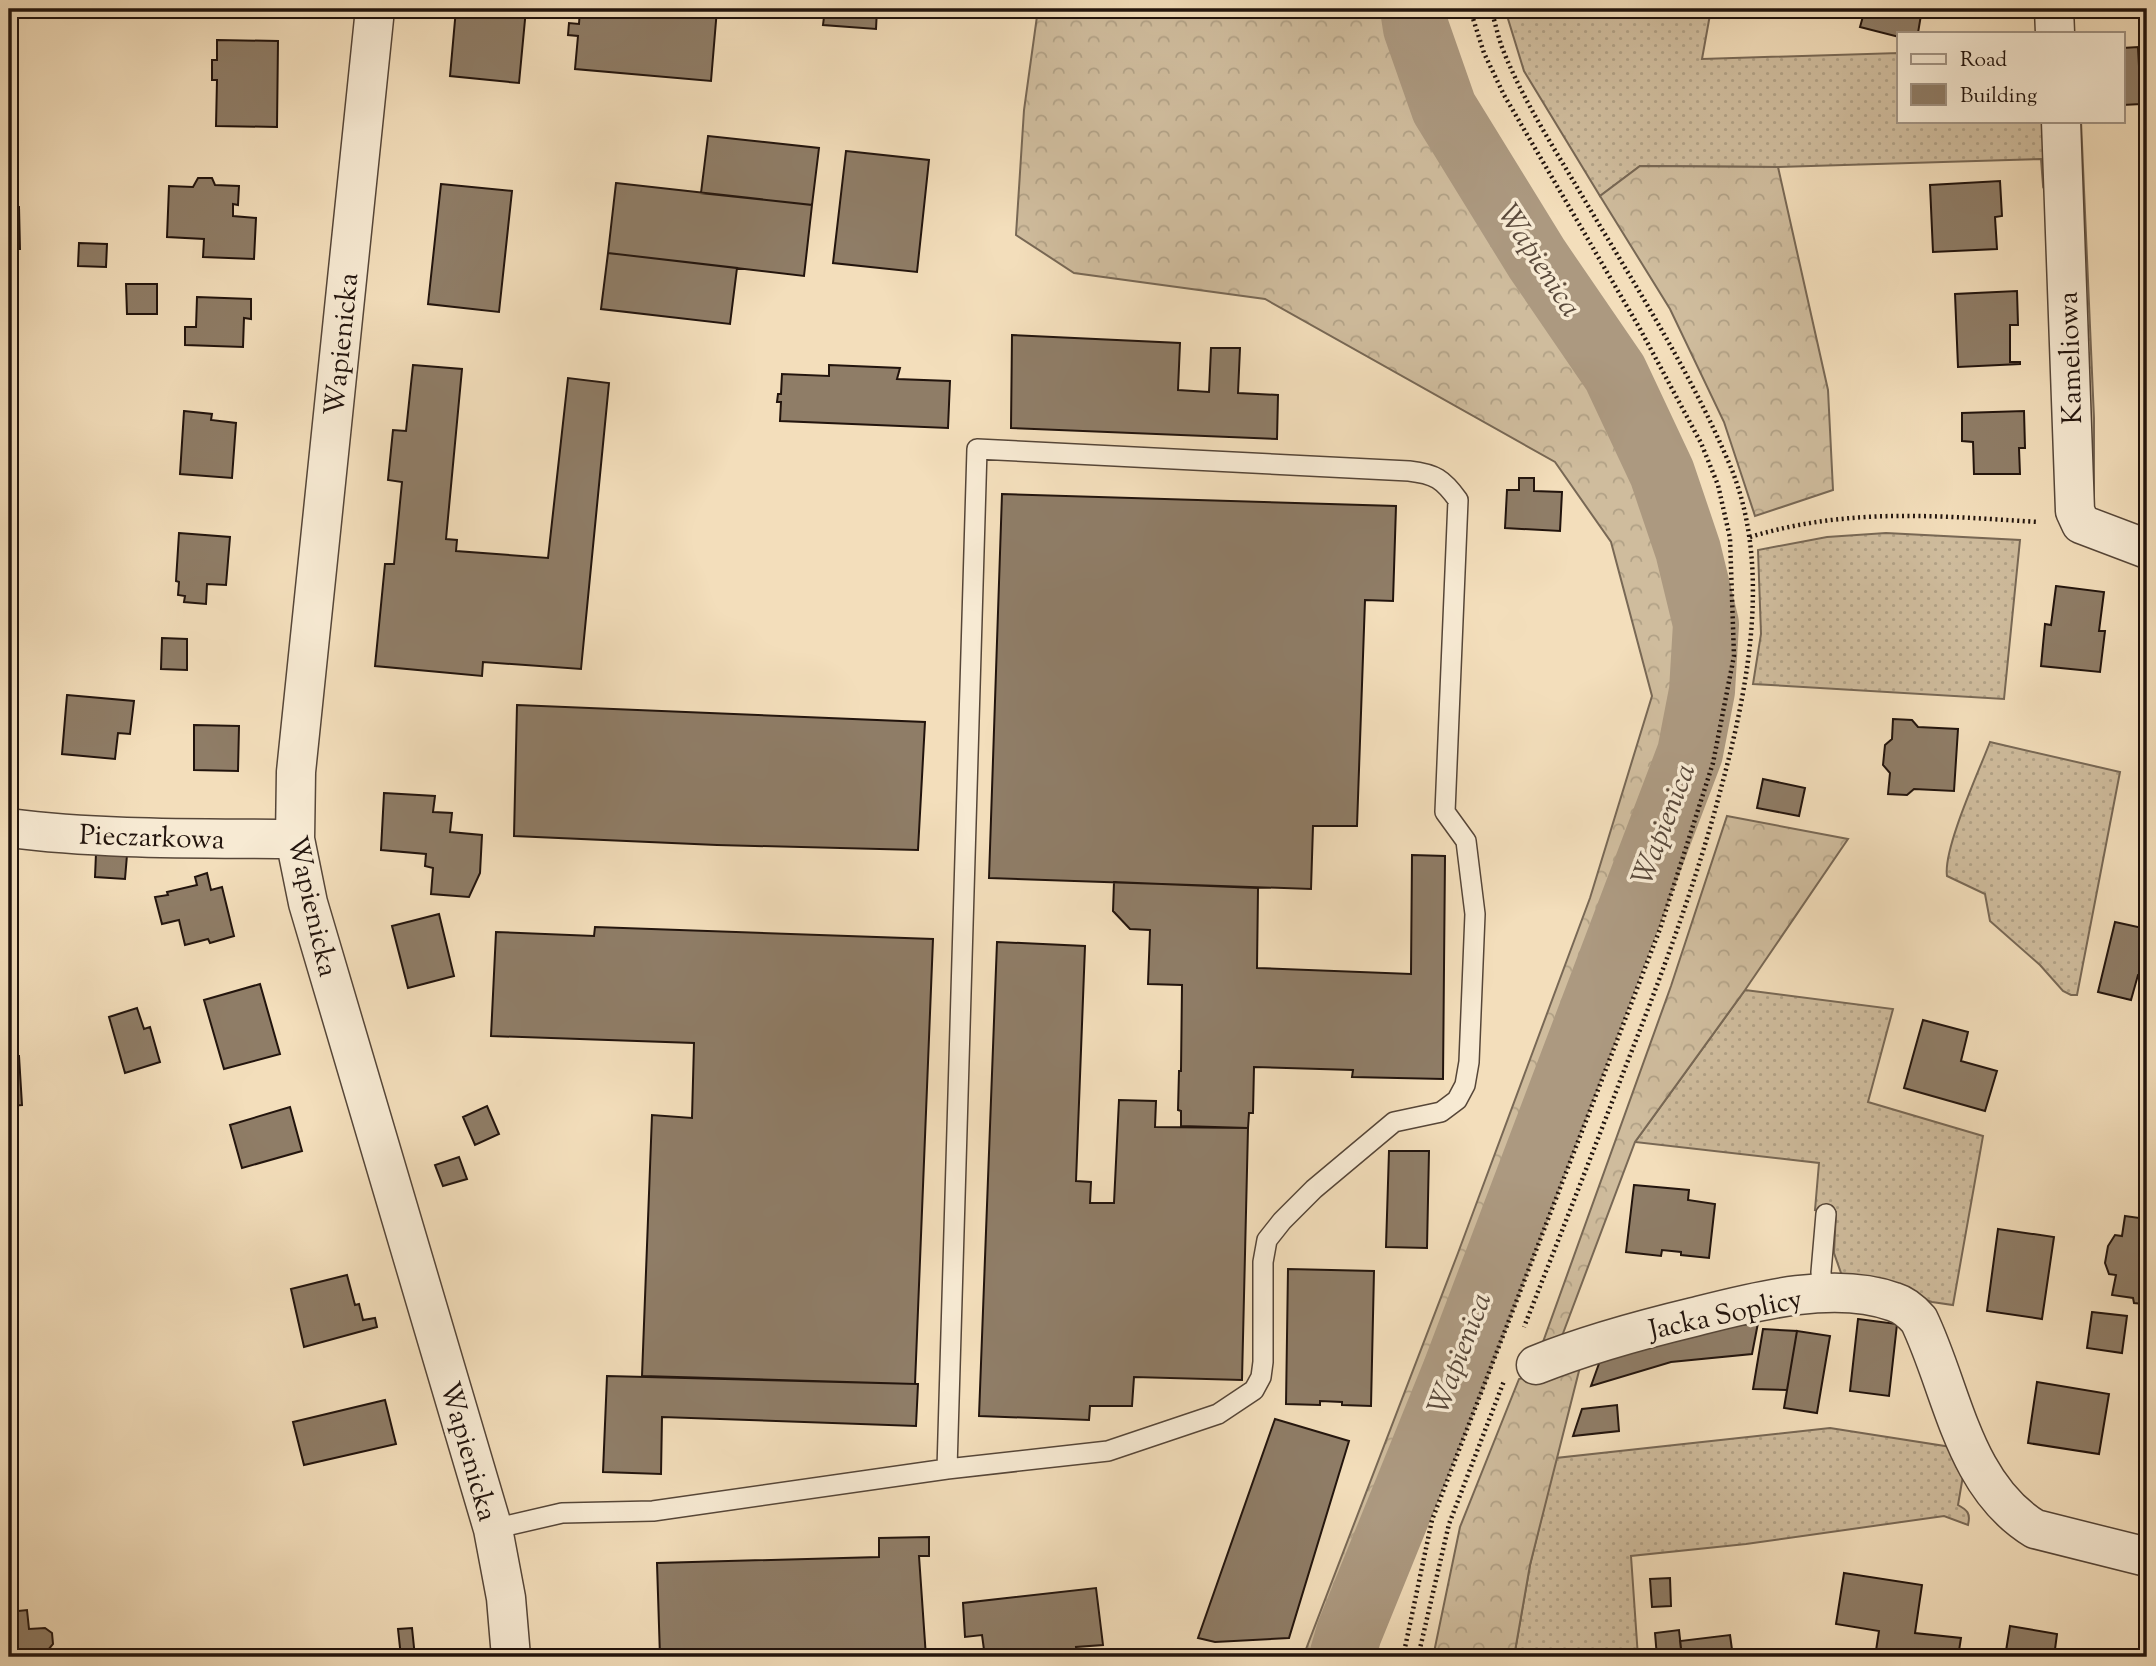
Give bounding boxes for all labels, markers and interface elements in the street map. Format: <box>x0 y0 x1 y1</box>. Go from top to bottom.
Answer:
legend <box>1897 32 2124 122</box>
text: Road <box>1960 46 2007 76</box>
text: Building <box>1960 82 2037 112</box>
water label: Wapienica <box>1485 196 1591 326</box>
street label: Wapienicka <box>316 271 370 418</box>
street label: Kameliowa <box>2050 291 2094 425</box>
water label: Wapienica <box>1622 758 1708 892</box>
street label: Pieczarkowa <box>79 816 225 862</box>
street label: Wapienicka <box>275 832 347 981</box>
street label: Jacka Soplicy <box>1643 1280 1806 1352</box>
water label: Wapienica <box>1418 1287 1504 1421</box>
street label: Wapienicka <box>428 1377 506 1526</box>

